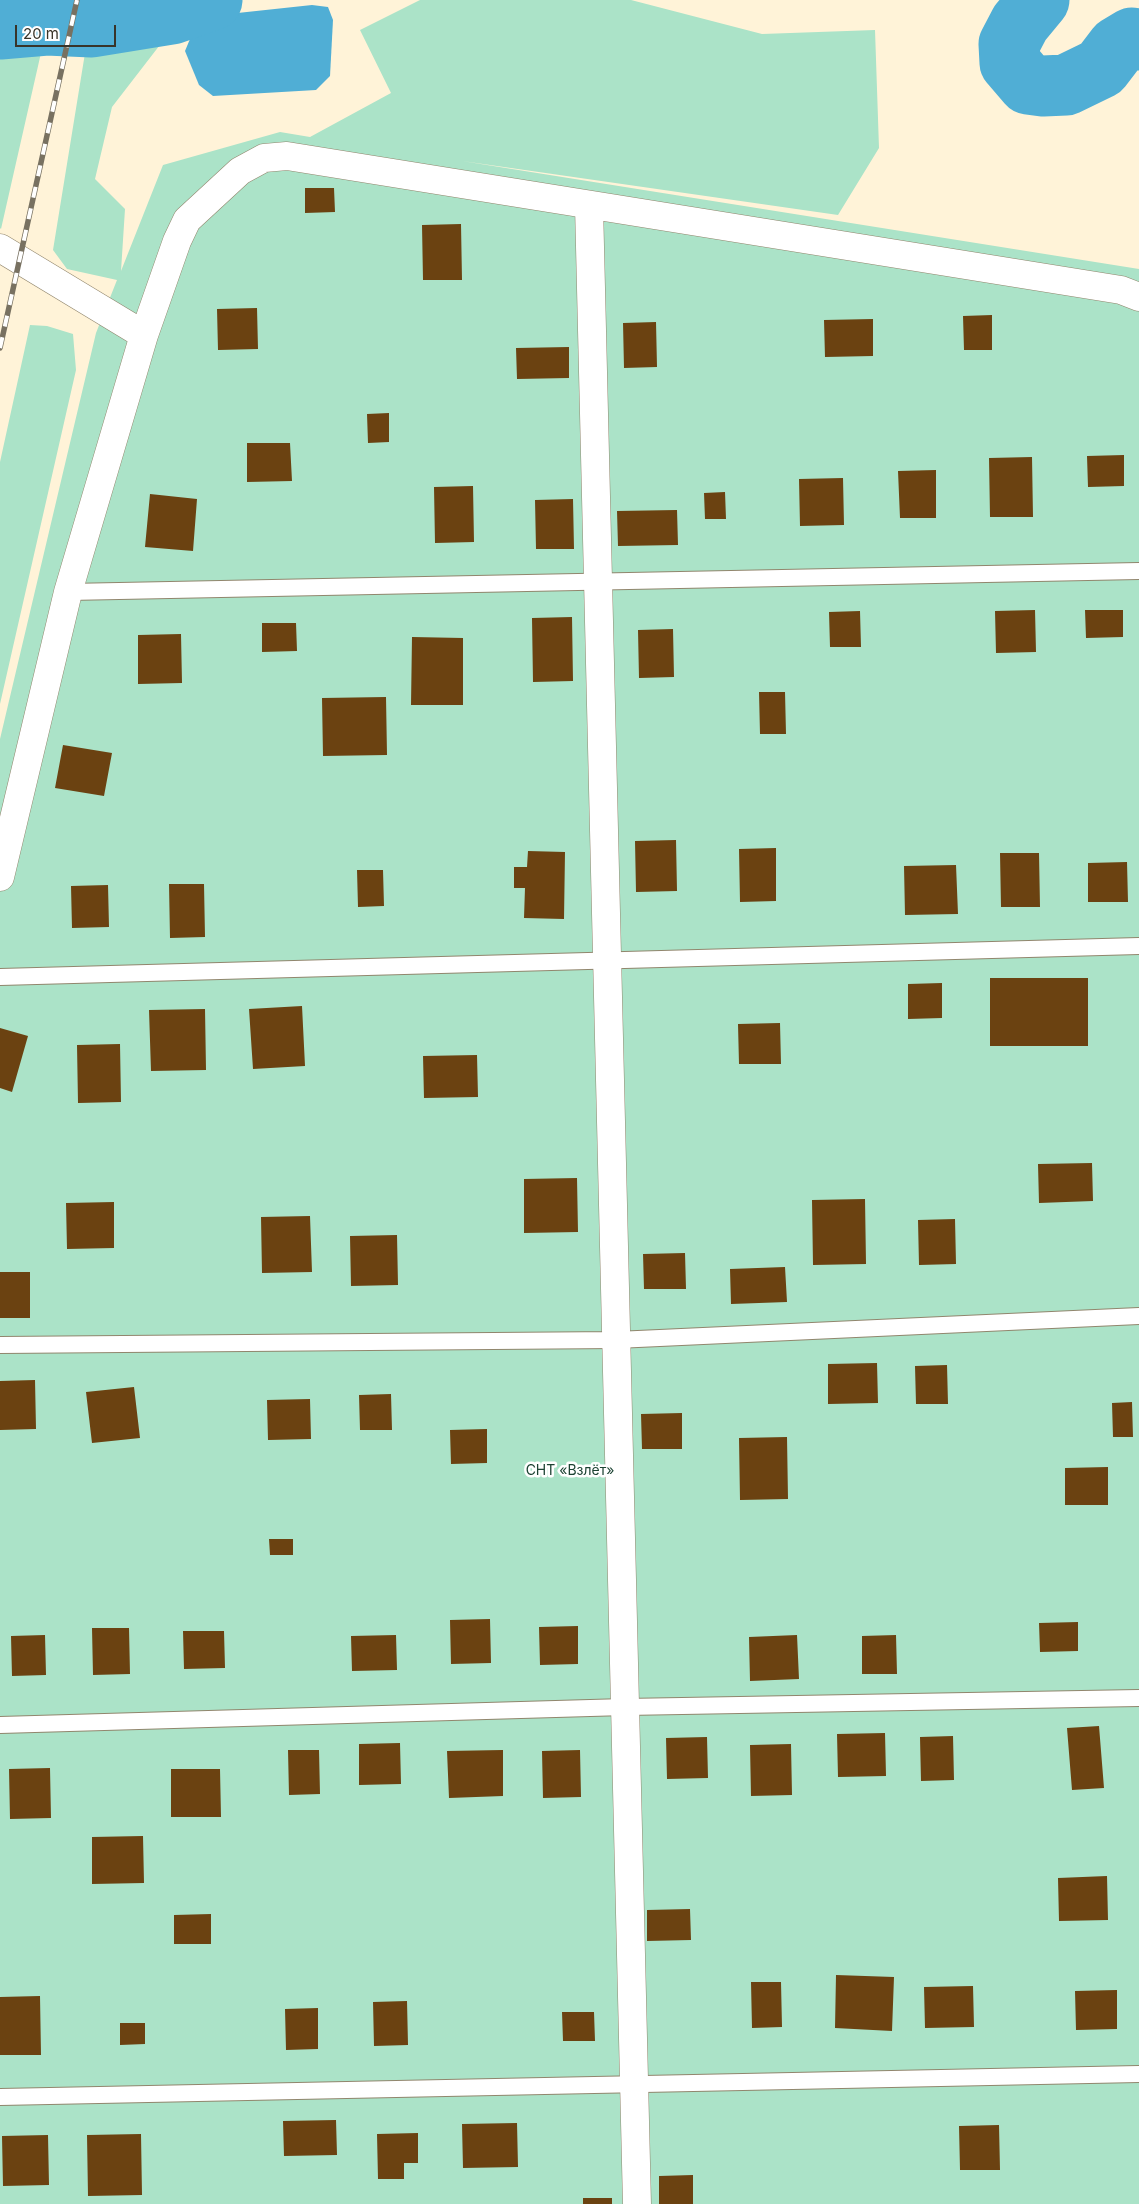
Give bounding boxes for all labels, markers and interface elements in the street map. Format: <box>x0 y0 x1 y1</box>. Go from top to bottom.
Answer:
scale bar <box>18 15 119 47</box>
text: 20 m <box>23 24 59 43</box>
park label: СНТ «Взлёт» <box>526 1463 614 1479</box>

